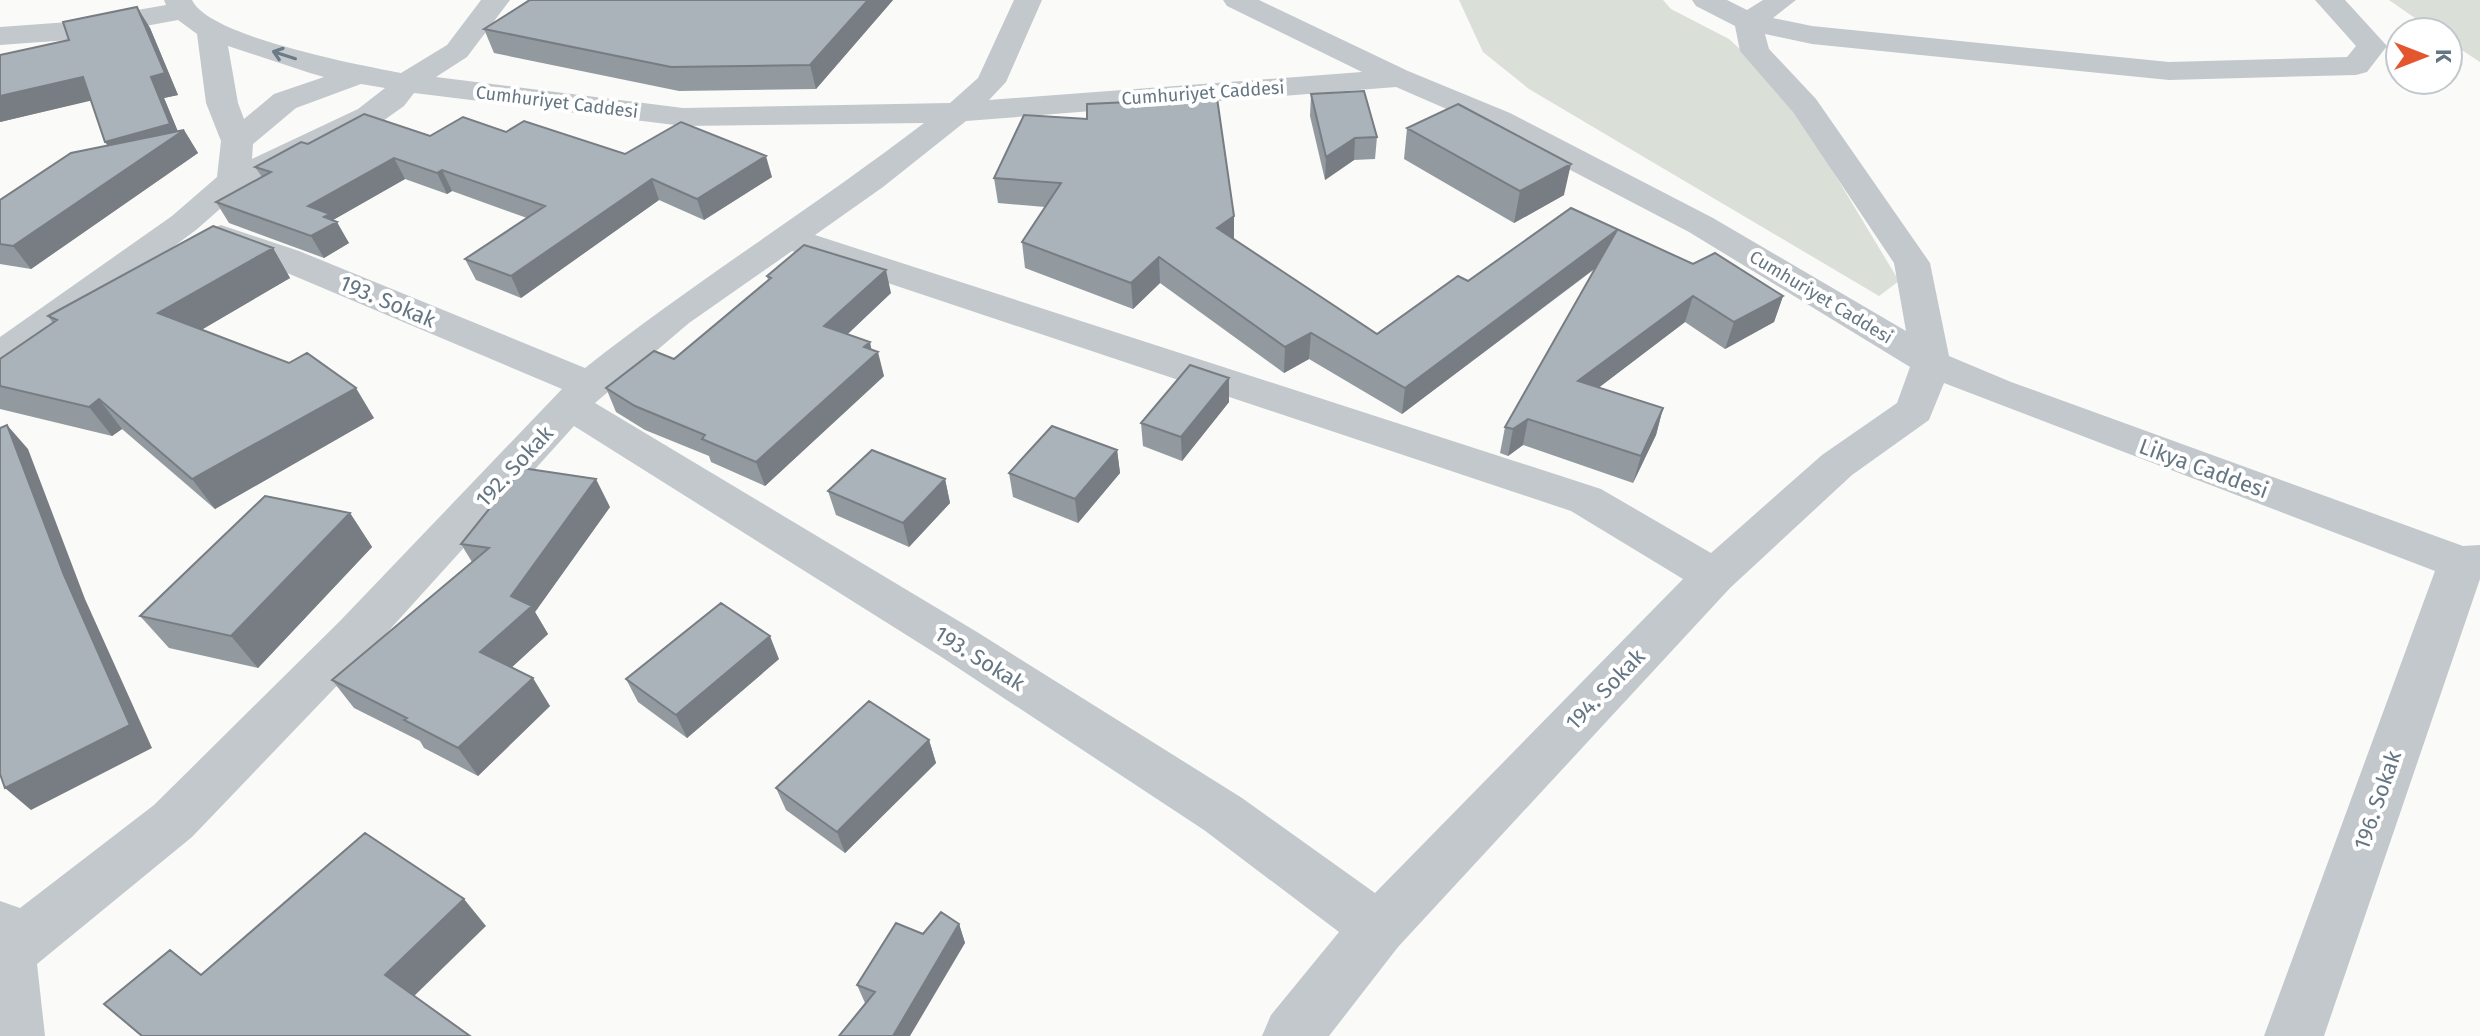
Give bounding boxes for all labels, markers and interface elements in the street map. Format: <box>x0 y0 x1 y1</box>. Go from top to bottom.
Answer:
north arrow <box>2384 16 2464 96</box>
one-way arrow <box>271 46 296 61</box>
text: K <box>2430 49 2457 64</box>
street label: Cumhuriyet Caddesi <box>1121 76 1285 110</box>
street label: Cumhuriyet Caddesi <box>475 81 639 123</box>
street label: Cumhuriyet Caddesi <box>1745 246 1897 348</box>
street label: 193. Sokak <box>336 269 441 334</box>
street label: 192. Sokak <box>470 419 559 513</box>
street label: Likya Caddesi <box>2136 433 2272 504</box>
street label: 193. Sokak <box>929 620 1031 697</box>
street label: 194. Sokak <box>1560 643 1651 736</box>
street label: 196. Sokak <box>2348 746 2407 853</box>

